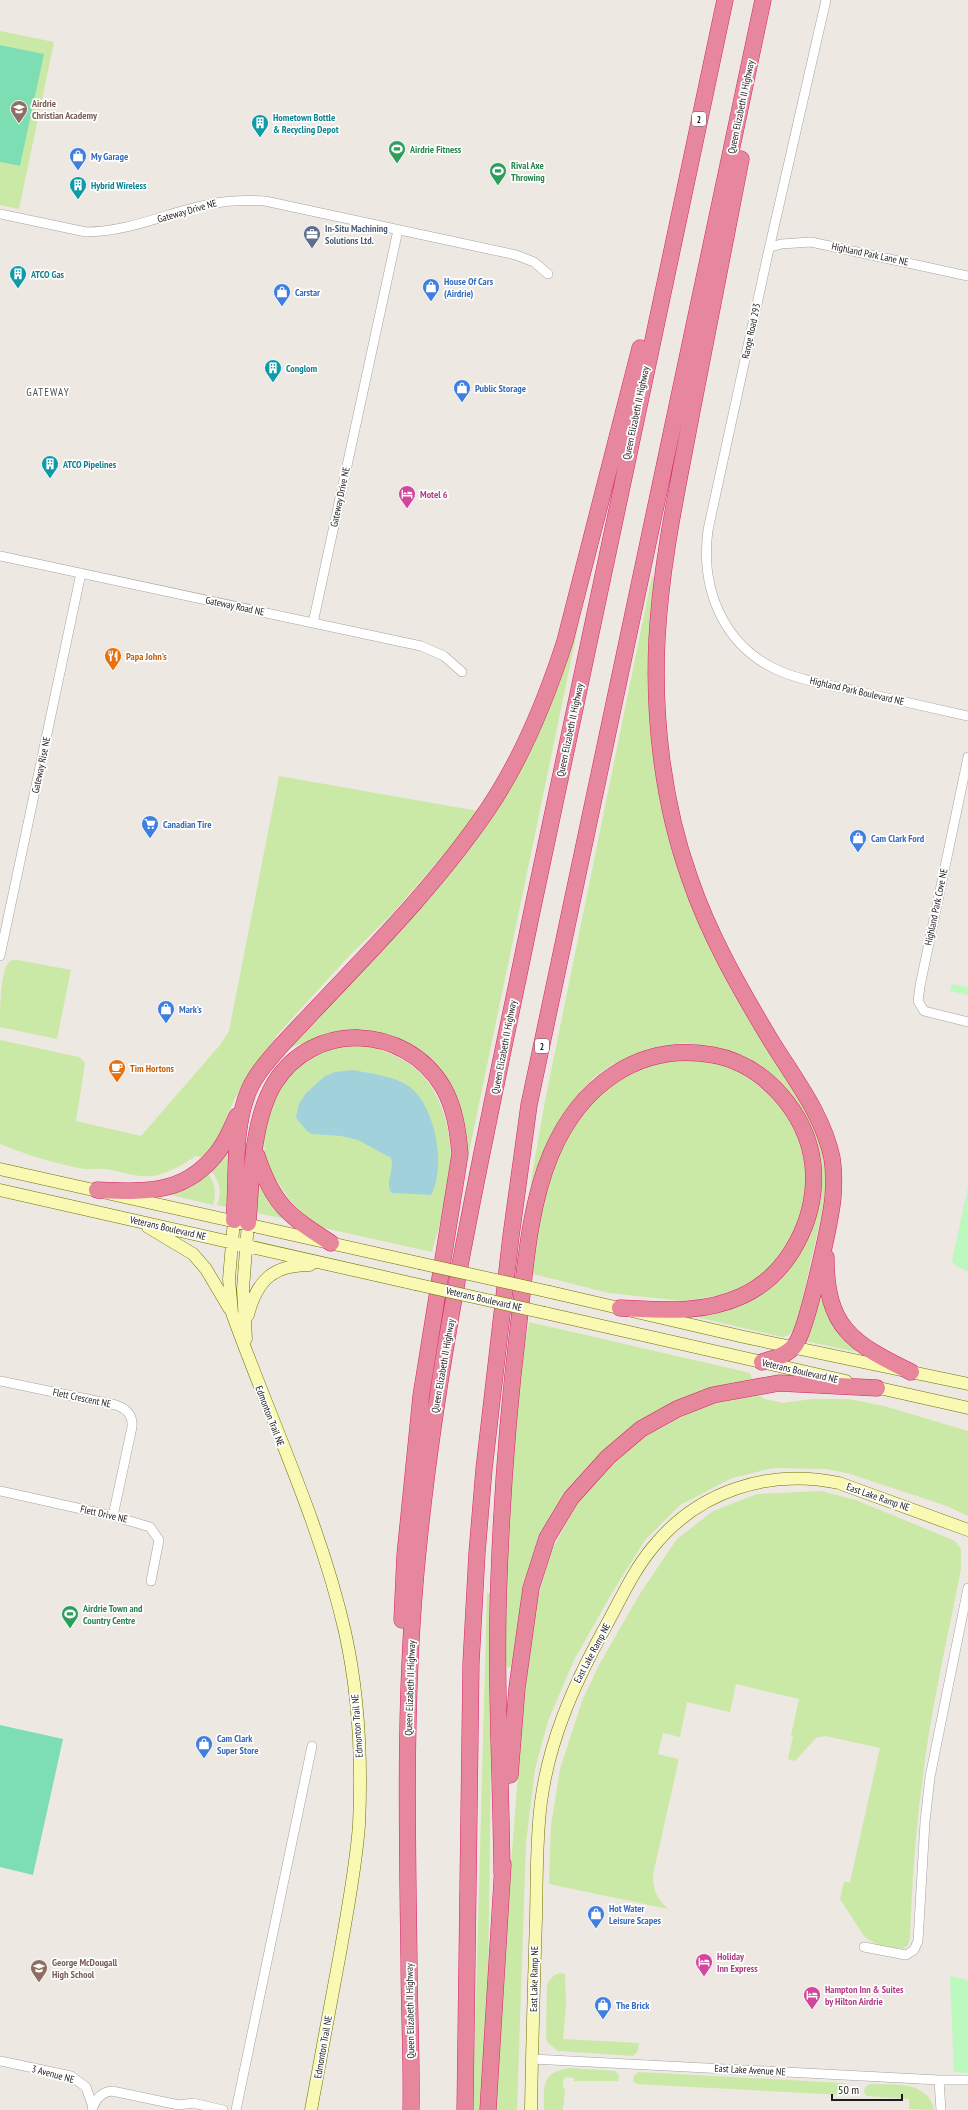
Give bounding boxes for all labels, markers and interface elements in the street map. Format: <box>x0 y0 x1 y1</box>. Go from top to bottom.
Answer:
street label: Queen Elizabeth II Highway <box>725 59 757 155</box>
place label: Airdrie Christian Academy <box>31 97 98 122</box>
school or university icon: Airdrie Christian Academy <box>9 99 29 124</box>
place label: Hometown Bottle & Recycling Depot <box>273 111 339 136</box>
road number: 2 <box>692 112 706 126</box>
building icon: Hometown Bottle & Recycling Depot <box>250 113 270 138</box>
sports icon: Airdrie Fitness <box>387 139 407 164</box>
place label: Airdrie Fitness <box>409 143 462 156</box>
shop icon: My Garage <box>68 146 88 171</box>
place label: My Garage <box>91 150 128 163</box>
place label: Rival Axe Throwing <box>511 159 545 184</box>
sports icon: Rival Axe Throwing <box>488 161 508 186</box>
building icon: Hybrid Wireless <box>68 175 88 200</box>
place label: Hybrid Wireless <box>91 179 147 192</box>
street label: Gateway Drive NE <box>156 196 218 226</box>
place label: In-Situ Machining Solutions Ltd. <box>325 222 388 247</box>
office icon: In-Situ Machining Solutions Ltd. <box>302 224 322 249</box>
street label: Highland Park Lane NE <box>830 239 910 269</box>
building icon: ATCO Gas <box>8 264 28 289</box>
place label: ATCO Gas <box>30 268 65 281</box>
place label: House Of Cars (Airdrie) <box>444 275 494 300</box>
shop icon: House Of Cars (Airdrie) <box>421 277 441 302</box>
shop icon: Carstar <box>272 282 292 307</box>
place label: Carstar <box>295 286 320 299</box>
street label: Range Road 293 <box>739 302 763 360</box>
building icon: Conglom <box>263 358 283 383</box>
place label: Conglom <box>286 362 318 375</box>
street label: Queen Elizabeth II Highway <box>620 365 652 461</box>
shop icon: Public Storage <box>452 378 472 403</box>
place label: Public Storage <box>475 382 526 395</box>
district label: GATEWAY <box>26 385 70 399</box>
building icon: ATCO Pipelines <box>40 454 60 479</box>
place label: ATCO Pipelines <box>62 458 117 471</box>
street label: Gateway Drive NE <box>327 466 353 528</box>
hotel icon: Motel 6 <box>397 484 417 509</box>
place label: Motel 6 <box>420 488 448 501</box>
street label: Gateway Road NE <box>204 593 266 619</box>
restaurant icon: Papa John's <box>103 646 123 671</box>
place label: Papa John's <box>126 650 167 663</box>
street label: Highland Park Boulevard NE <box>808 674 906 708</box>
street label: Queen Elizabeth II Highway <box>554 682 586 778</box>
street label: Gateway Rise NE <box>29 736 53 794</box>
supermarket icon: Canadian Tire <box>140 814 160 839</box>
place label: Canadian Tire <box>163 818 212 831</box>
shop icon: Cam Clark Ford <box>848 828 868 853</box>
place label: Cam Clark Ford <box>871 832 925 845</box>
street label: Highland Park Cove NE <box>921 867 951 947</box>
shop icon: Mark's <box>156 999 176 1024</box>
street label: Queen Elizabeth II Highway <box>489 999 520 1095</box>
place label: Mark's <box>179 1003 202 1016</box>
road number: 2 <box>535 1039 549 1053</box>
cafe icon: Tim Hortons <box>107 1058 127 1083</box>
place label: Tim Hortons <box>130 1062 174 1075</box>
street label: Veterans Boulevard NE <box>128 1213 208 1243</box>
street label: Veterans Boulevard NE <box>444 1284 524 1314</box>
street label: Queen Elizabeth II Highway <box>428 1318 458 1414</box>
street label: Veterans Boulevard NE <box>760 1356 840 1386</box>
street label: Edmonton Trail NE <box>253 1384 287 1448</box>
street label: Flett Crescent NE <box>52 1385 112 1411</box>
street label: East Lake Ramp NE <box>845 1480 911 1514</box>
street label: Flett Drive NE <box>79 1502 129 1526</box>
place label: Airdrie Town and Country Centre <box>82 1602 143 1627</box>
sports icon: Airdrie Town and Country Centre <box>60 1604 80 1629</box>
street label: East Lake Ramp NE <box>571 1621 613 1685</box>
street label: Queen Elizabeth II Highway <box>402 1640 418 1736</box>
street label: Edmonton Trail NE <box>348 1694 366 1758</box>
place label: Cam Clark Super Store <box>217 1732 259 1757</box>
shop icon: Cam Clark Super Store <box>194 1734 214 1759</box>
place label: Hot Water Leisure Scapes <box>609 1902 662 1927</box>
shop icon: Hot Water Leisure Scapes <box>586 1904 606 1929</box>
street label: East Lake Ramp NE <box>527 1946 541 2012</box>
place label: Holiday Inn Express <box>717 1950 758 1975</box>
hotel icon: Holiday Inn Express <box>694 1952 714 1977</box>
place label: George McDougall High School <box>52 1956 118 1981</box>
school or university icon: George McDougall High School <box>29 1958 49 1983</box>
street label: Queen Elizabeth II Highway <box>403 1963 417 2059</box>
place label: Hampton Inn & Suites by Hilton Airdrie <box>825 1983 904 2008</box>
hotel icon: Hampton Inn & Suites by Hilton Airdrie <box>802 1985 822 2010</box>
shop icon: The Brick <box>593 1995 613 2020</box>
place label: The Brick <box>616 1999 650 2012</box>
street label: Edmonton Trail NE <box>311 2014 335 2080</box>
street label: 3 Avenue NE <box>30 2062 76 2086</box>
street label: East Lake Avenue NE <box>714 2062 786 2078</box>
scale bar <box>832 2076 902 2102</box>
text: 50 m <box>838 2082 859 2097</box>

